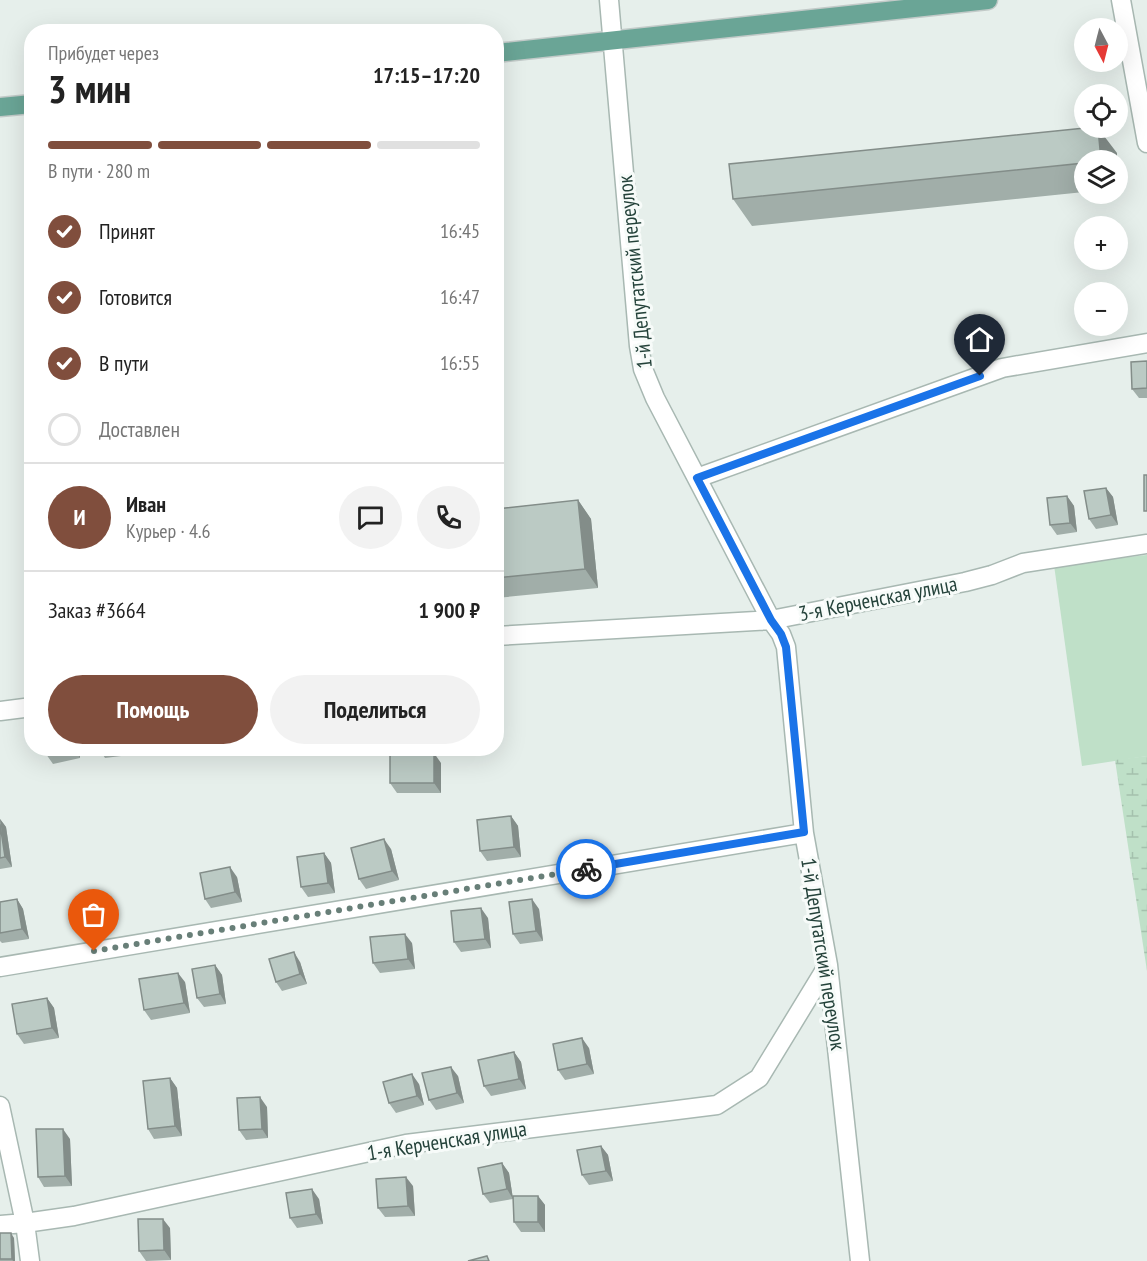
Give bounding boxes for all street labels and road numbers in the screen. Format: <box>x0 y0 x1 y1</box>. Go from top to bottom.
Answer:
street label: 1-й Депутатский переулок <box>611 174 658 370</box>
street label: 3-я Керченская улица <box>796 570 959 627</box>
street label: 1-й Депутатский переулок <box>795 856 852 1052</box>
street label: 1-я Керченская улица <box>365 1115 529 1166</box>

